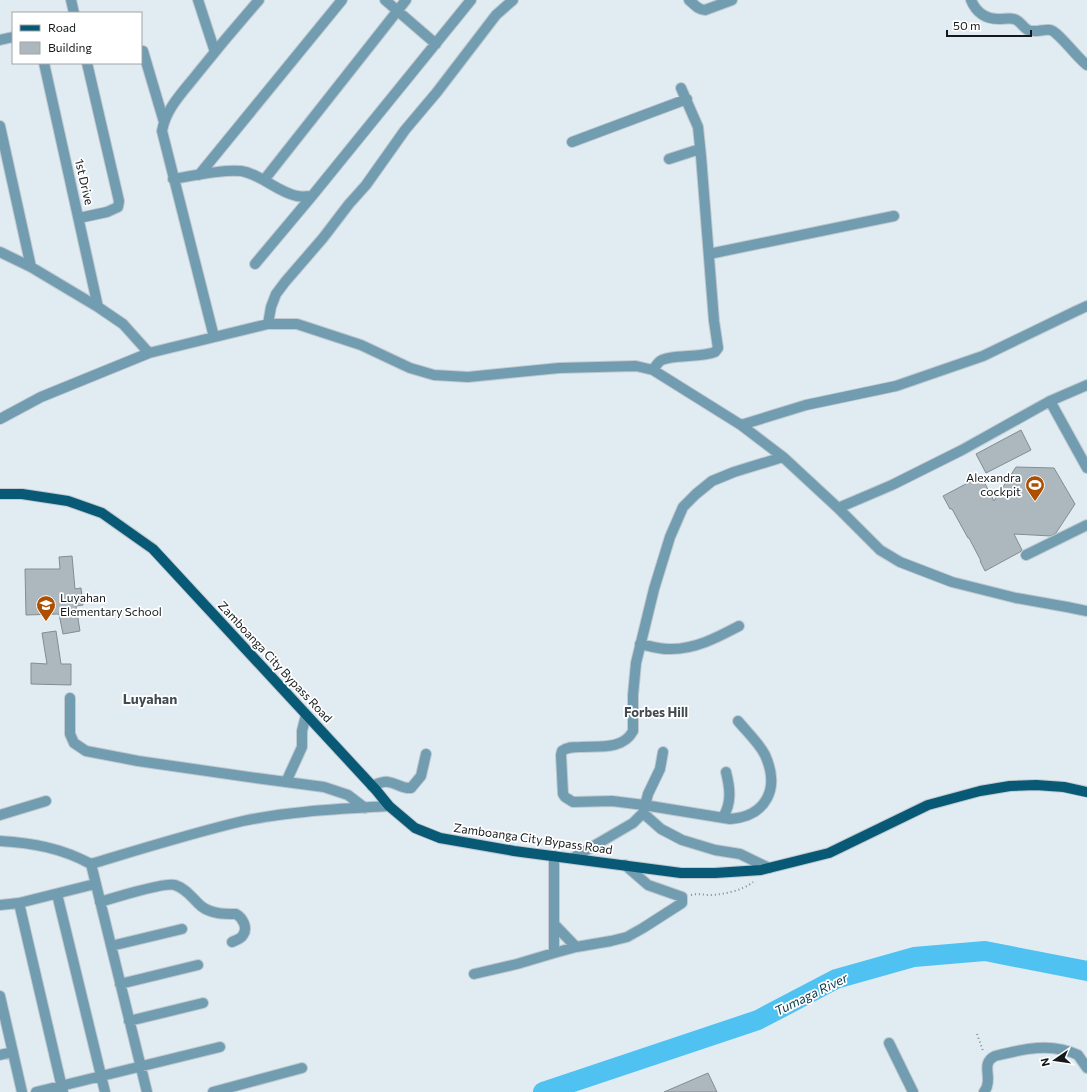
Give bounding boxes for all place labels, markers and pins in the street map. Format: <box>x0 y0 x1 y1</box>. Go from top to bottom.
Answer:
place label: Alexandra cockpit <box>966 470 1021 498</box>
sports icon: Alexandra cockpit <box>1024 474 1046 502</box>
place label: Luyahan Elementary School <box>60 590 162 618</box>
school or university icon: Luyahan Elementary School <box>35 594 57 622</box>

